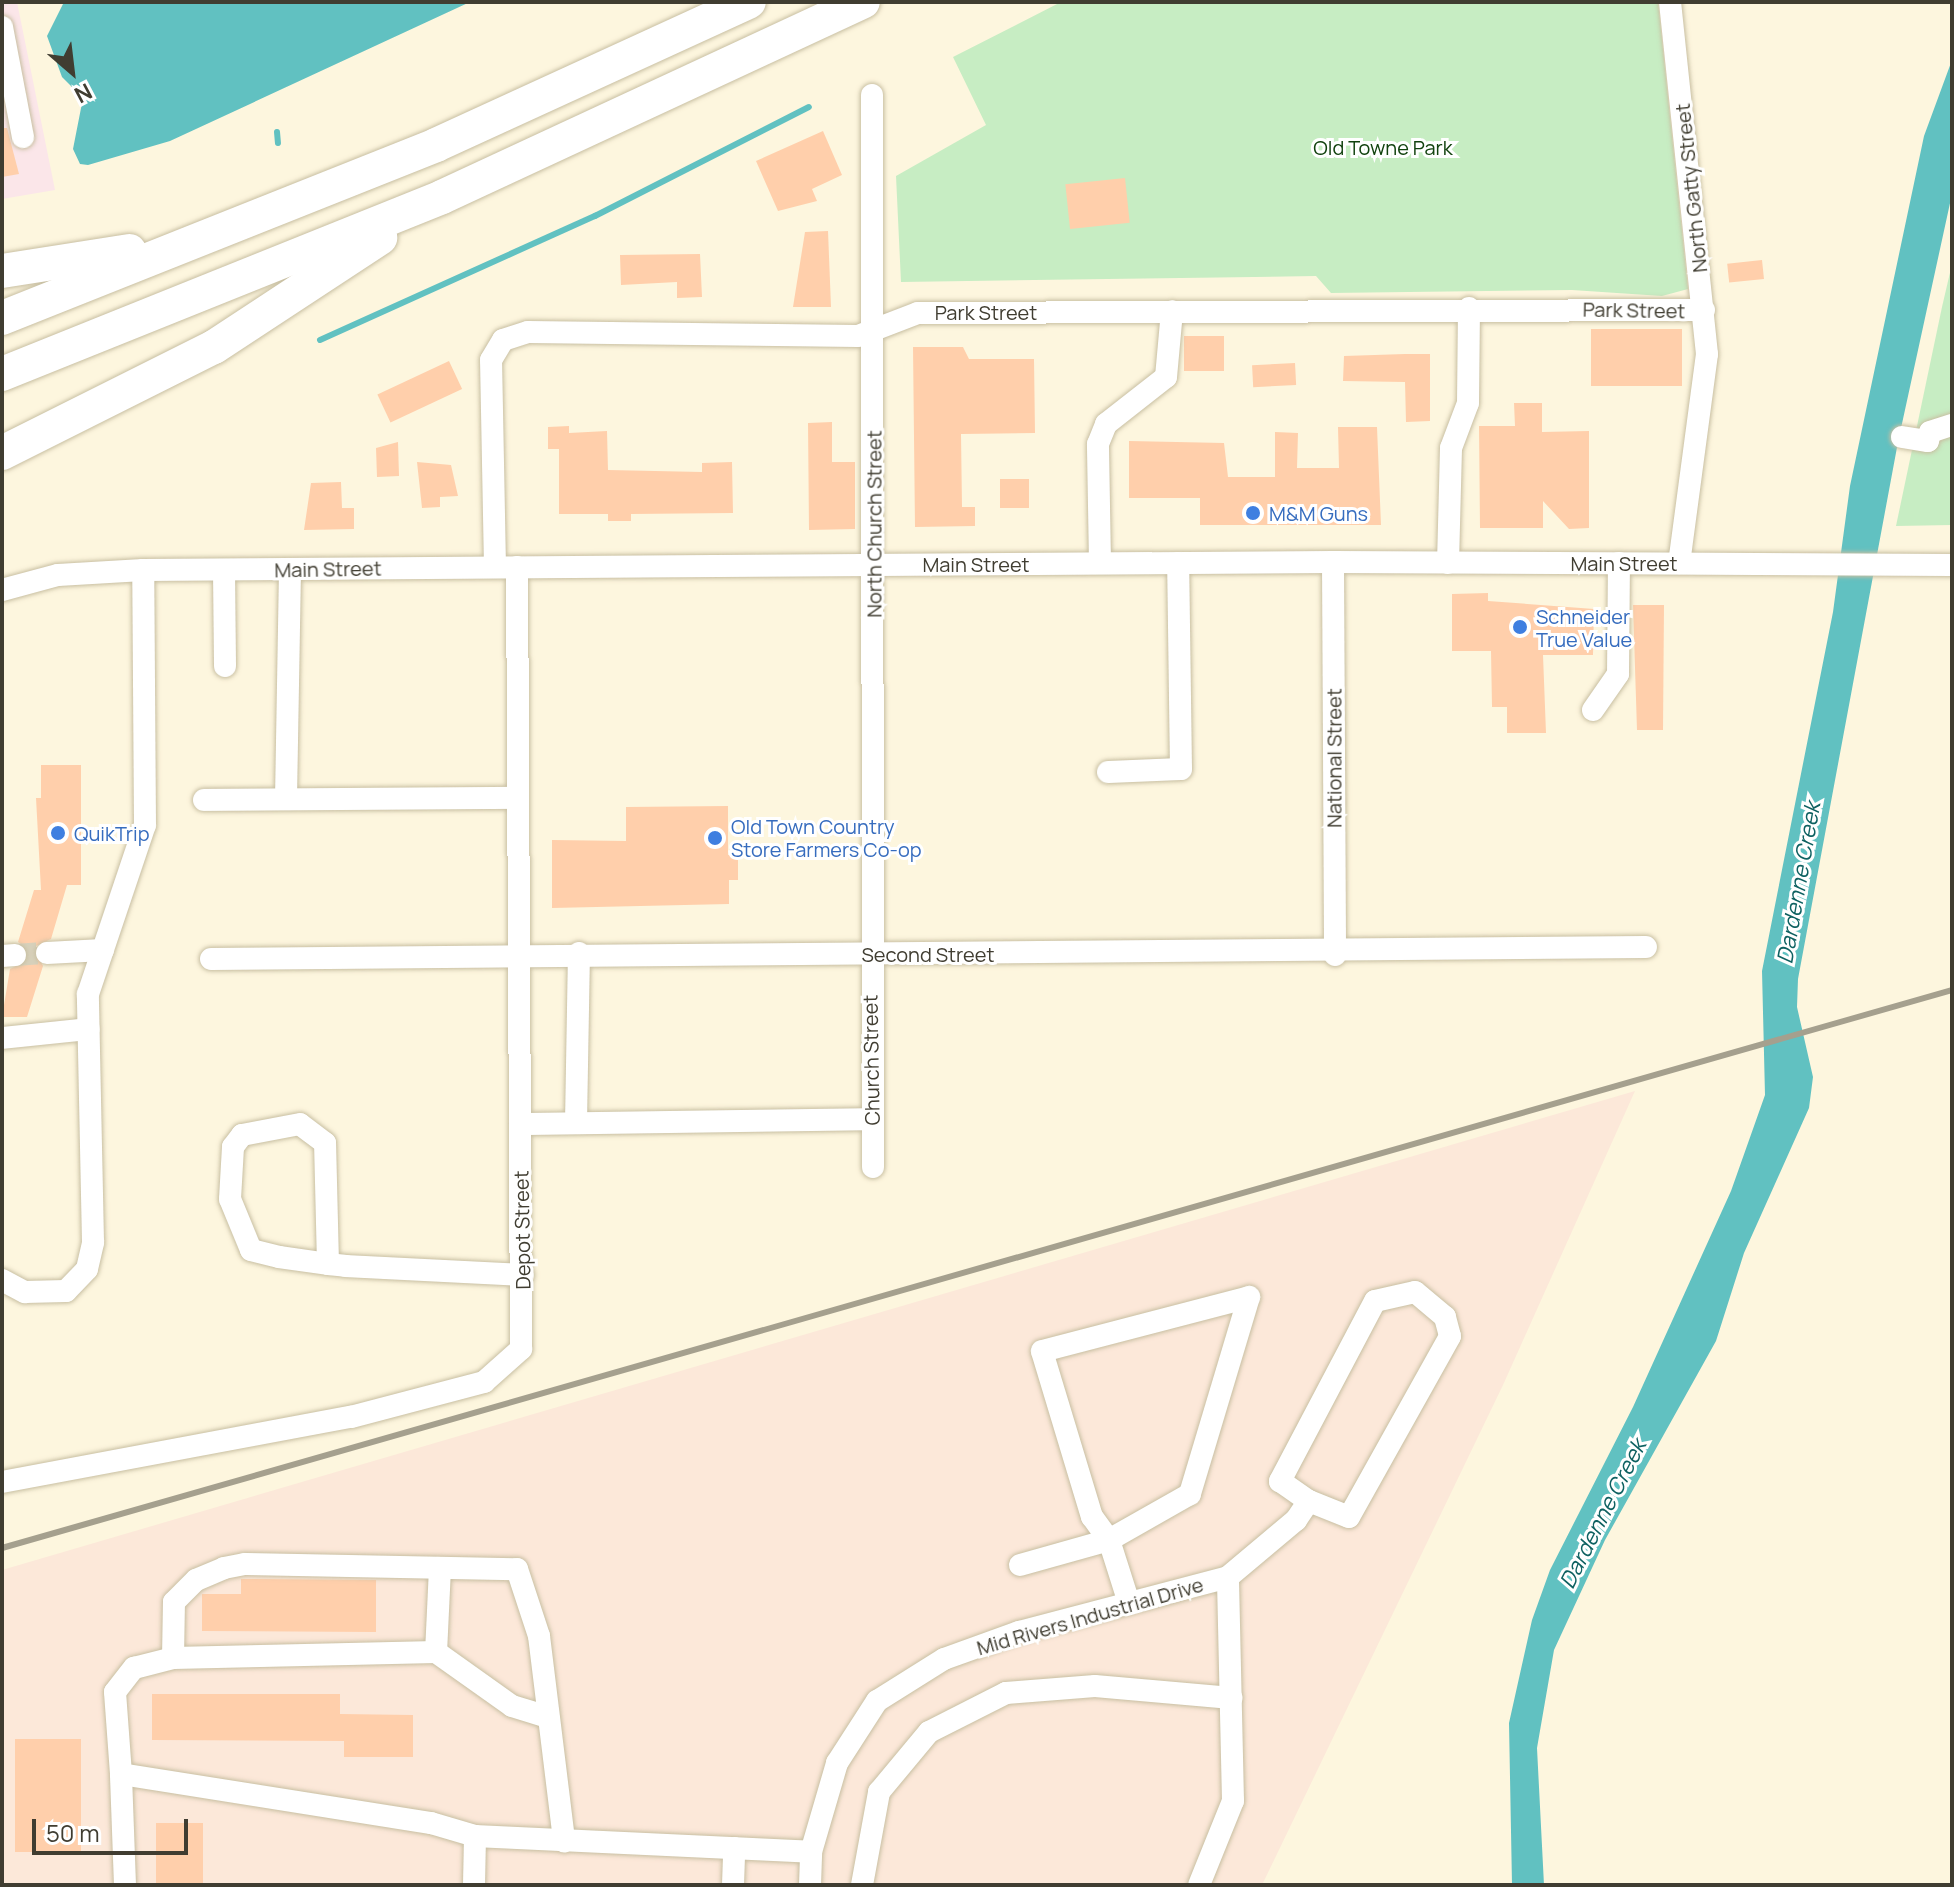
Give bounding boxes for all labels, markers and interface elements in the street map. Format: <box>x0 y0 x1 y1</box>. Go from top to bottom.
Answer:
north arrow <box>32 32 112 112</box>
text: N <box>69 76 97 110</box>
street label: North Gatty Street <box>1670 102 1712 274</box>
park label: Old Towne Park <box>1313 135 1453 159</box>
street label: Park Street <box>1583 297 1685 323</box>
street label: Park Street <box>935 300 1037 324</box>
street label: North Church Street <box>862 430 886 618</box>
place label: M&M Guns <box>1269 501 1368 525</box>
marker: M&M Guns <box>1244 504 1262 522</box>
street label: Main Street <box>1570 551 1678 575</box>
street label: Main Street <box>922 552 1030 576</box>
street label: Main Street <box>274 556 382 582</box>
place label: Schneider True Value <box>1536 604 1632 651</box>
marker: Schneider True Value <box>1511 618 1529 636</box>
street label: National Street <box>1322 688 1346 828</box>
water label: Dardenne Creek <box>1772 800 1826 966</box>
place label: Old Town Country Store Farmers Co-op <box>731 814 922 861</box>
place label: QuikTrip <box>74 821 150 845</box>
marker: QuikTrip <box>49 824 67 842</box>
marker: Old Town Country Store Farmers Co-op <box>706 829 724 847</box>
street label: Second Street <box>861 942 995 966</box>
street label: Church Street <box>858 994 884 1126</box>
street label: Depot Street <box>509 1170 535 1290</box>
water label: Dardenne Creek <box>1554 1435 1652 1593</box>
street label: Mid Rivers Industrial Drive <box>974 1572 1206 1660</box>
scale bar <box>36 1803 192 1853</box>
text: 50 m <box>46 1816 100 1849</box>

